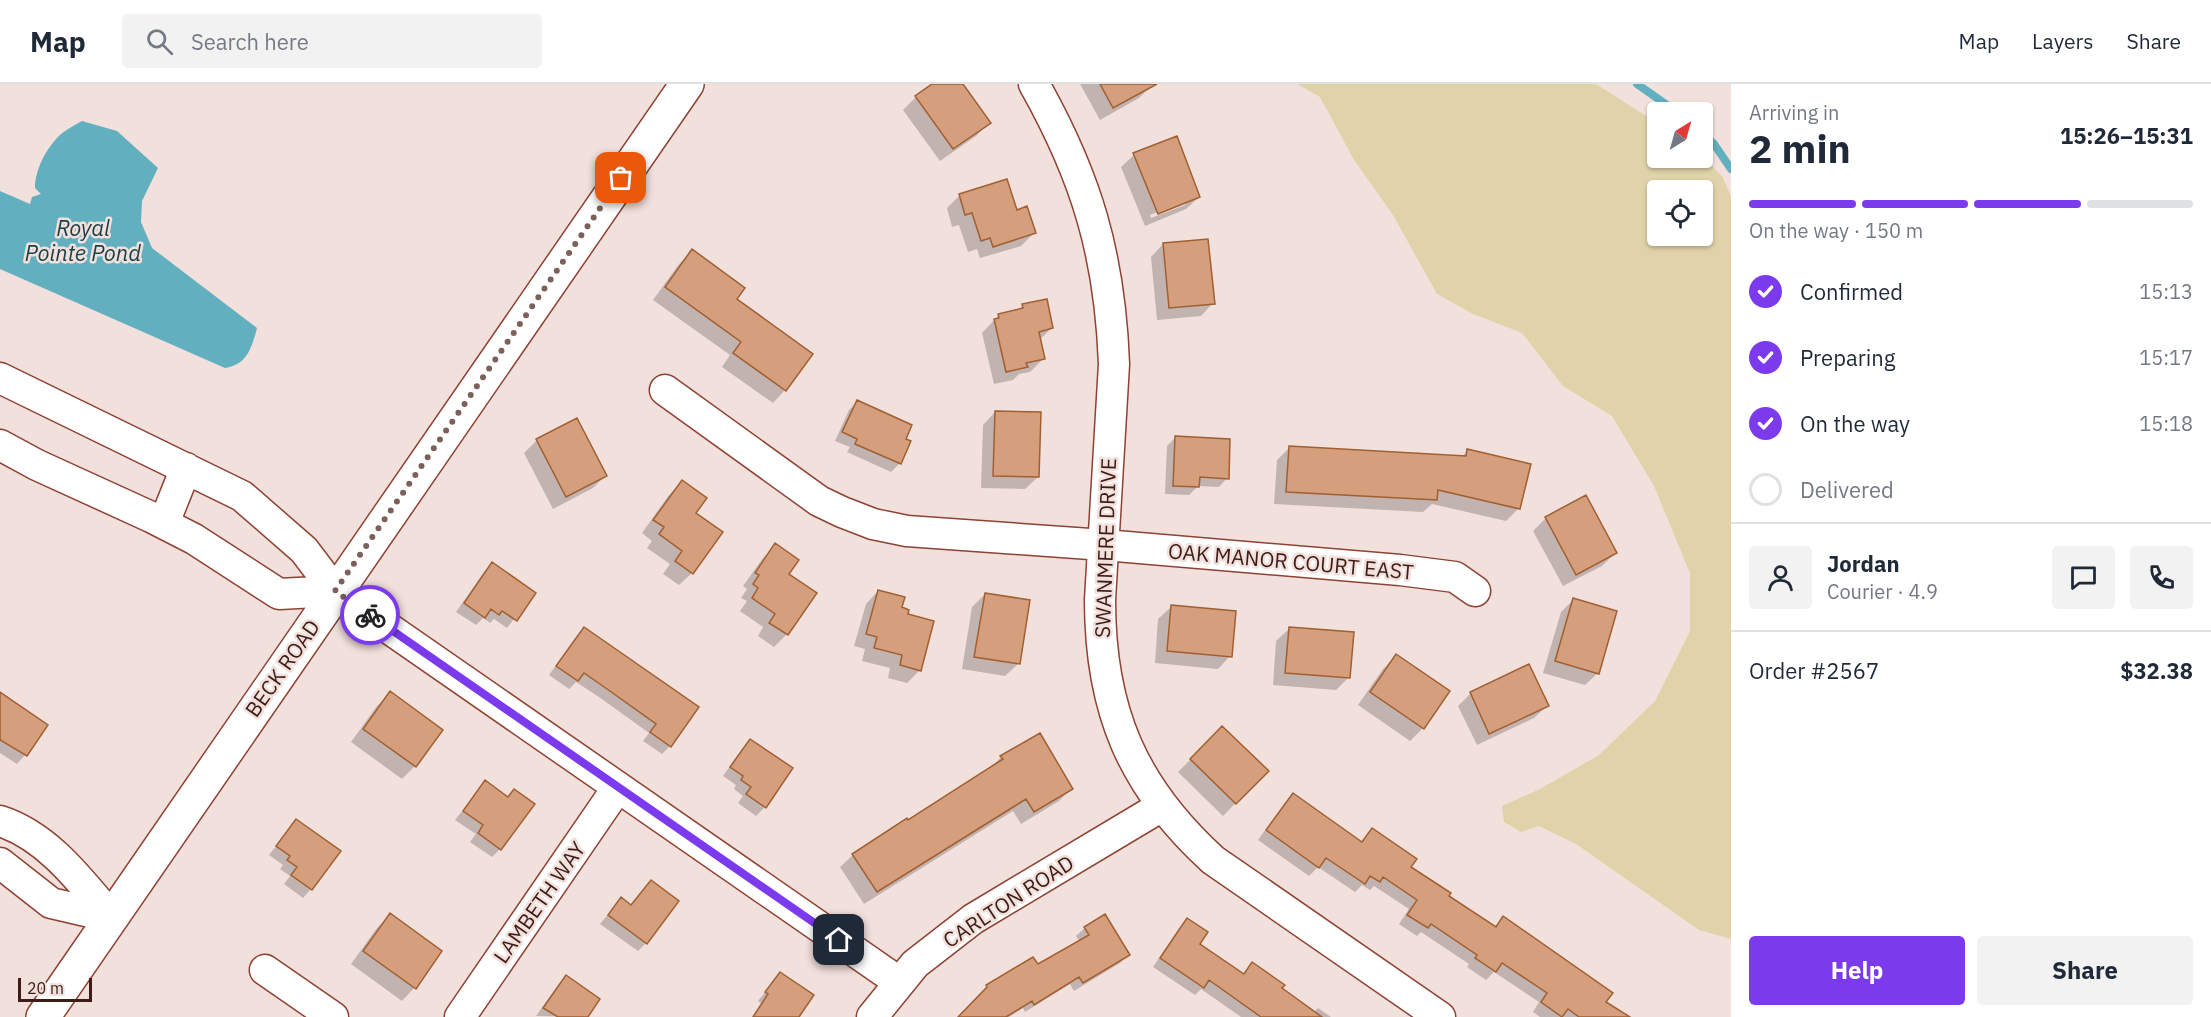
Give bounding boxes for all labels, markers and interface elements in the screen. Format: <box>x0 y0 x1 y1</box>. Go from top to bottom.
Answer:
search box <box>122 14 542 68</box>
text: Map <box>30 23 86 60</box>
icon: search <box>143 25 176 58</box>
text: Search here <box>191 27 309 56</box>
text: Map <box>1959 27 1999 55</box>
text: Layers <box>2032 27 2094 55</box>
text: Share <box>2127 27 2181 55</box>
text: Arriving in <box>1749 99 1839 126</box>
north arrow <box>1647 102 1713 168</box>
map controls <box>1647 102 1713 246</box>
text: 15:26–15:31 <box>2060 121 2193 150</box>
text: 2 min <box>1749 123 1851 174</box>
pin <box>595 152 646 203</box>
icon: bag <box>604 161 637 194</box>
button: locate <box>1647 180 1713 246</box>
water label: Royal Pointe Pond <box>25 213 141 267</box>
text: On the way · 150 m <box>1749 217 1923 244</box>
icon: check <box>1749 275 1782 308</box>
text: Confirmed <box>1800 277 1903 306</box>
text: 15:13 <box>2139 278 2193 305</box>
icon: check <box>1749 341 1782 374</box>
text: Preparing <box>1800 343 1895 372</box>
text: 15:17 <box>2139 344 2193 371</box>
icon: check <box>1749 407 1782 440</box>
text: On the way <box>1800 409 1910 438</box>
text: 15:18 <box>2139 410 2193 437</box>
street label: SWANMERE DRIVE <box>1088 458 1122 638</box>
text: Delivered <box>1800 475 1894 504</box>
street label: OAK MANOR COURT EAST <box>1167 536 1415 586</box>
button: person <box>1749 546 1812 609</box>
button: chat <box>2052 546 2115 609</box>
button: phone <box>2130 546 2193 609</box>
text: Jordan <box>1827 549 1900 578</box>
text: Courier · 4.9 <box>1827 578 1938 605</box>
courier <box>340 585 400 645</box>
icon: bike <box>354 599 387 632</box>
street label: BECK ROAD <box>238 614 326 722</box>
text: Order #2567 <box>1749 656 1879 685</box>
text: $32.38 <box>2120 656 2193 685</box>
street label: LAMBETH WAY <box>487 835 592 968</box>
street label: CARLTON ROAD <box>937 848 1079 954</box>
pin <box>813 914 864 965</box>
icon: home <box>822 923 855 956</box>
button: Help <box>1749 936 1965 1005</box>
button: Share <box>1977 936 2193 1005</box>
scale bar <box>18 975 92 1002</box>
text: 20 m <box>27 978 64 998</box>

